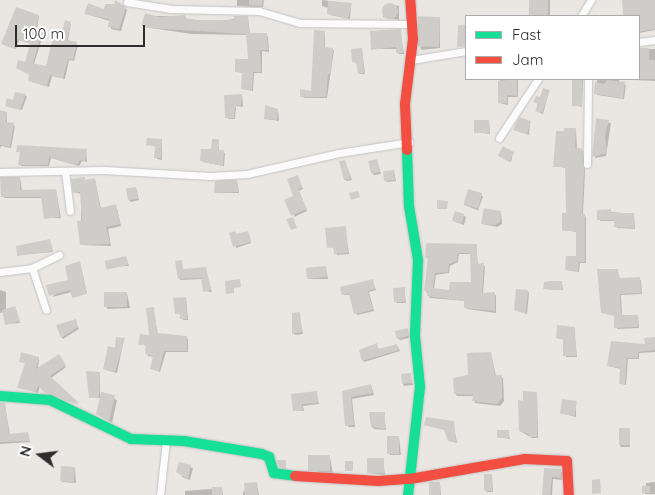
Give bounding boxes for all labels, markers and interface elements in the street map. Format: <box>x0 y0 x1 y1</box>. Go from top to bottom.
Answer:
scale bar <box>18 15 148 47</box>
legend <box>465 15 640 80</box>
text: 100 m <box>23 24 64 43</box>
text: Fast <box>512 25 541 44</box>
text: Jam <box>512 50 543 69</box>
north arrow <box>15 430 65 480</box>
text: N <box>15 444 36 458</box>

